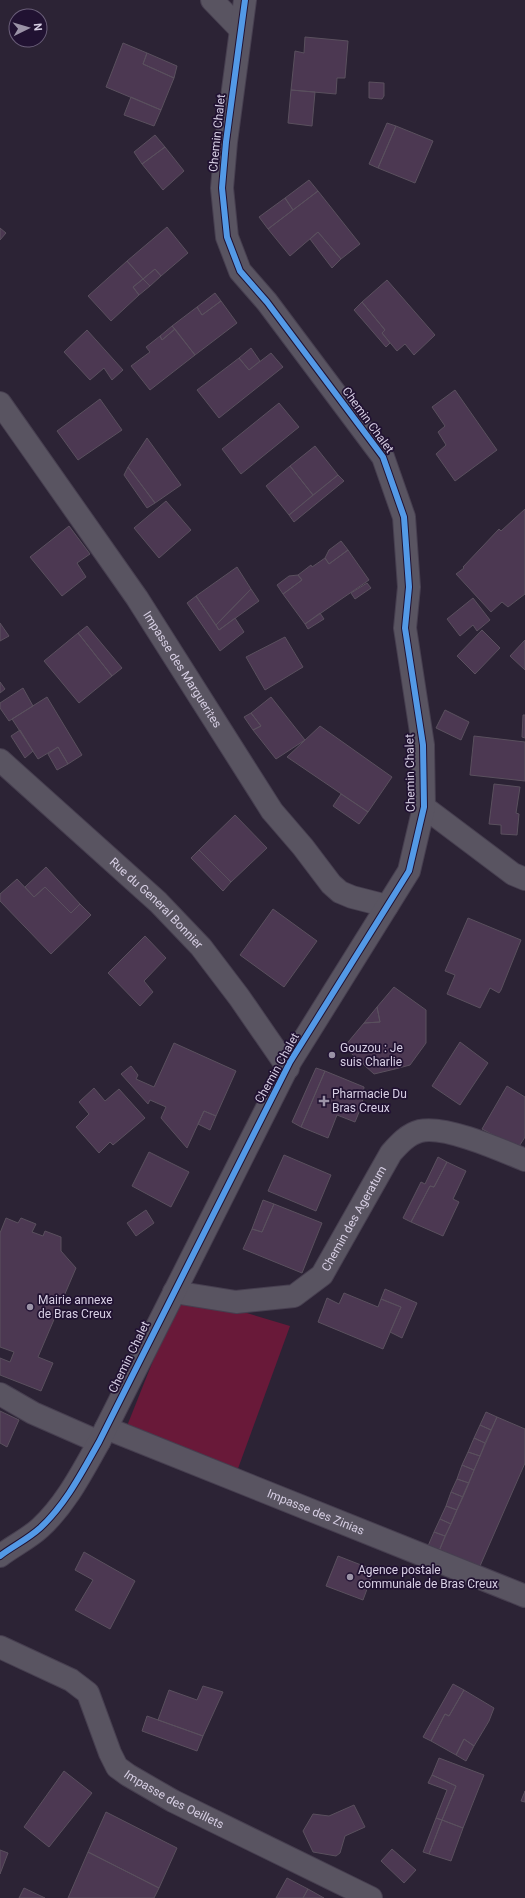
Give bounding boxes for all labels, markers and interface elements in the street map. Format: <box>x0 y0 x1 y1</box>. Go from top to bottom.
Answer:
north arrow <box>8 8 48 48</box>
text: N <box>31 23 44 32</box>
street label: Chemin Chalet <box>206 93 228 173</box>
street label: Chemin Chalet <box>339 384 397 456</box>
street label: Impasse des Marguerites <box>140 609 224 730</box>
street label: Chemin Chalet <box>402 734 418 812</box>
street label: Rue du General Bonnier <box>107 855 206 952</box>
street label: Chemin Chalet <box>252 1030 302 1105</box>
place label: Gouzou : Je suis Charlie <box>340 1041 403 1069</box>
marker: Gouzou : Je suis Charlie <box>327 1050 337 1060</box>
place label: Pharmacie Du Bras Creux <box>332 1087 407 1115</box>
marker: Pharmacie Du Bras Creux <box>319 1096 329 1106</box>
street label: Chemin des Ageratum <box>319 1163 389 1274</box>
place label: Mairie annexe de Bras Creux <box>38 1293 113 1321</box>
marker: Mairie annexe de Bras Creux <box>25 1302 35 1312</box>
street label: Chemin Chalet <box>106 1319 152 1395</box>
street label: Impasse des Zinias <box>265 1486 366 1538</box>
place label: Agence postale communale de Bras Creux <box>358 1563 498 1591</box>
marker: Agence postale communale de Bras Creux <box>345 1572 355 1582</box>
street label: Impasse des Oeillets <box>121 1767 226 1832</box>

